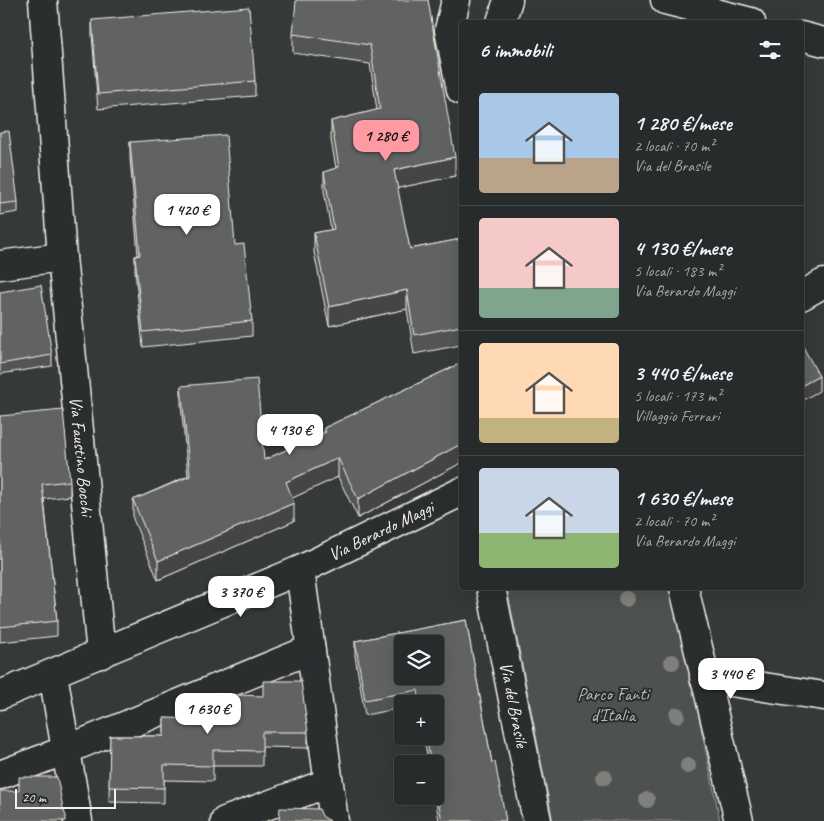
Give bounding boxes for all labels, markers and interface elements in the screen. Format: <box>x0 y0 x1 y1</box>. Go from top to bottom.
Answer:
icon: filters <box>756 36 784 64</box>
text: 6 immobili <box>479 37 552 63</box>
text: 1 280 €/mese <box>634 110 732 136</box>
icon: home <box>519 113 579 173</box>
pin: 1 280 € <box>340 120 432 162</box>
text: 1 280 € <box>364 126 408 146</box>
text: 2 locali · 70 m² <box>634 136 714 156</box>
text: Via del Brasile <box>634 156 711 176</box>
pin: 1 420 € <box>141 194 233 236</box>
text: 1 420 € <box>165 200 209 220</box>
text: 4 130 €/mese <box>634 235 732 261</box>
icon: home <box>519 238 579 298</box>
text: 5 locali · 183 m² <box>634 261 721 281</box>
text: Via Berardo Maggi <box>634 281 735 301</box>
text: 3 440 €/mese <box>634 360 732 386</box>
icon: home <box>519 363 579 423</box>
text: 5 locali · 173 m² <box>634 386 721 406</box>
street label: Via Faustino Bocchi <box>65 396 99 520</box>
text: Villaggio Ferrari <box>634 406 720 426</box>
pin: 4 130 € <box>244 414 336 456</box>
text: 4 130 € <box>268 420 312 440</box>
text: 1 630 €/mese <box>634 485 732 511</box>
icon: home <box>519 488 579 548</box>
street label: Via Berardo Maggi <box>325 495 439 565</box>
text: 2 locali · 70 m² <box>634 511 714 531</box>
text: Via Berardo Maggi <box>634 531 735 551</box>
pin: 3 370 € <box>195 576 287 618</box>
text: 3 370 € <box>219 582 263 602</box>
map controls <box>394 635 444 805</box>
button: layers <box>394 635 444 685</box>
pin: 3 440 € <box>685 658 777 700</box>
street label: Via del Brasile <box>495 660 533 750</box>
text: 3 440 € <box>709 664 753 684</box>
park label: Parco Fanti d'Italia <box>577 683 652 726</box>
pin: 1 630 € <box>162 692 254 735</box>
button: + <box>394 695 444 745</box>
text: 1 630 € <box>186 699 230 719</box>
button: − <box>394 755 444 805</box>
scale bar <box>15 786 116 809</box>
text: 20 m <box>22 789 46 806</box>

